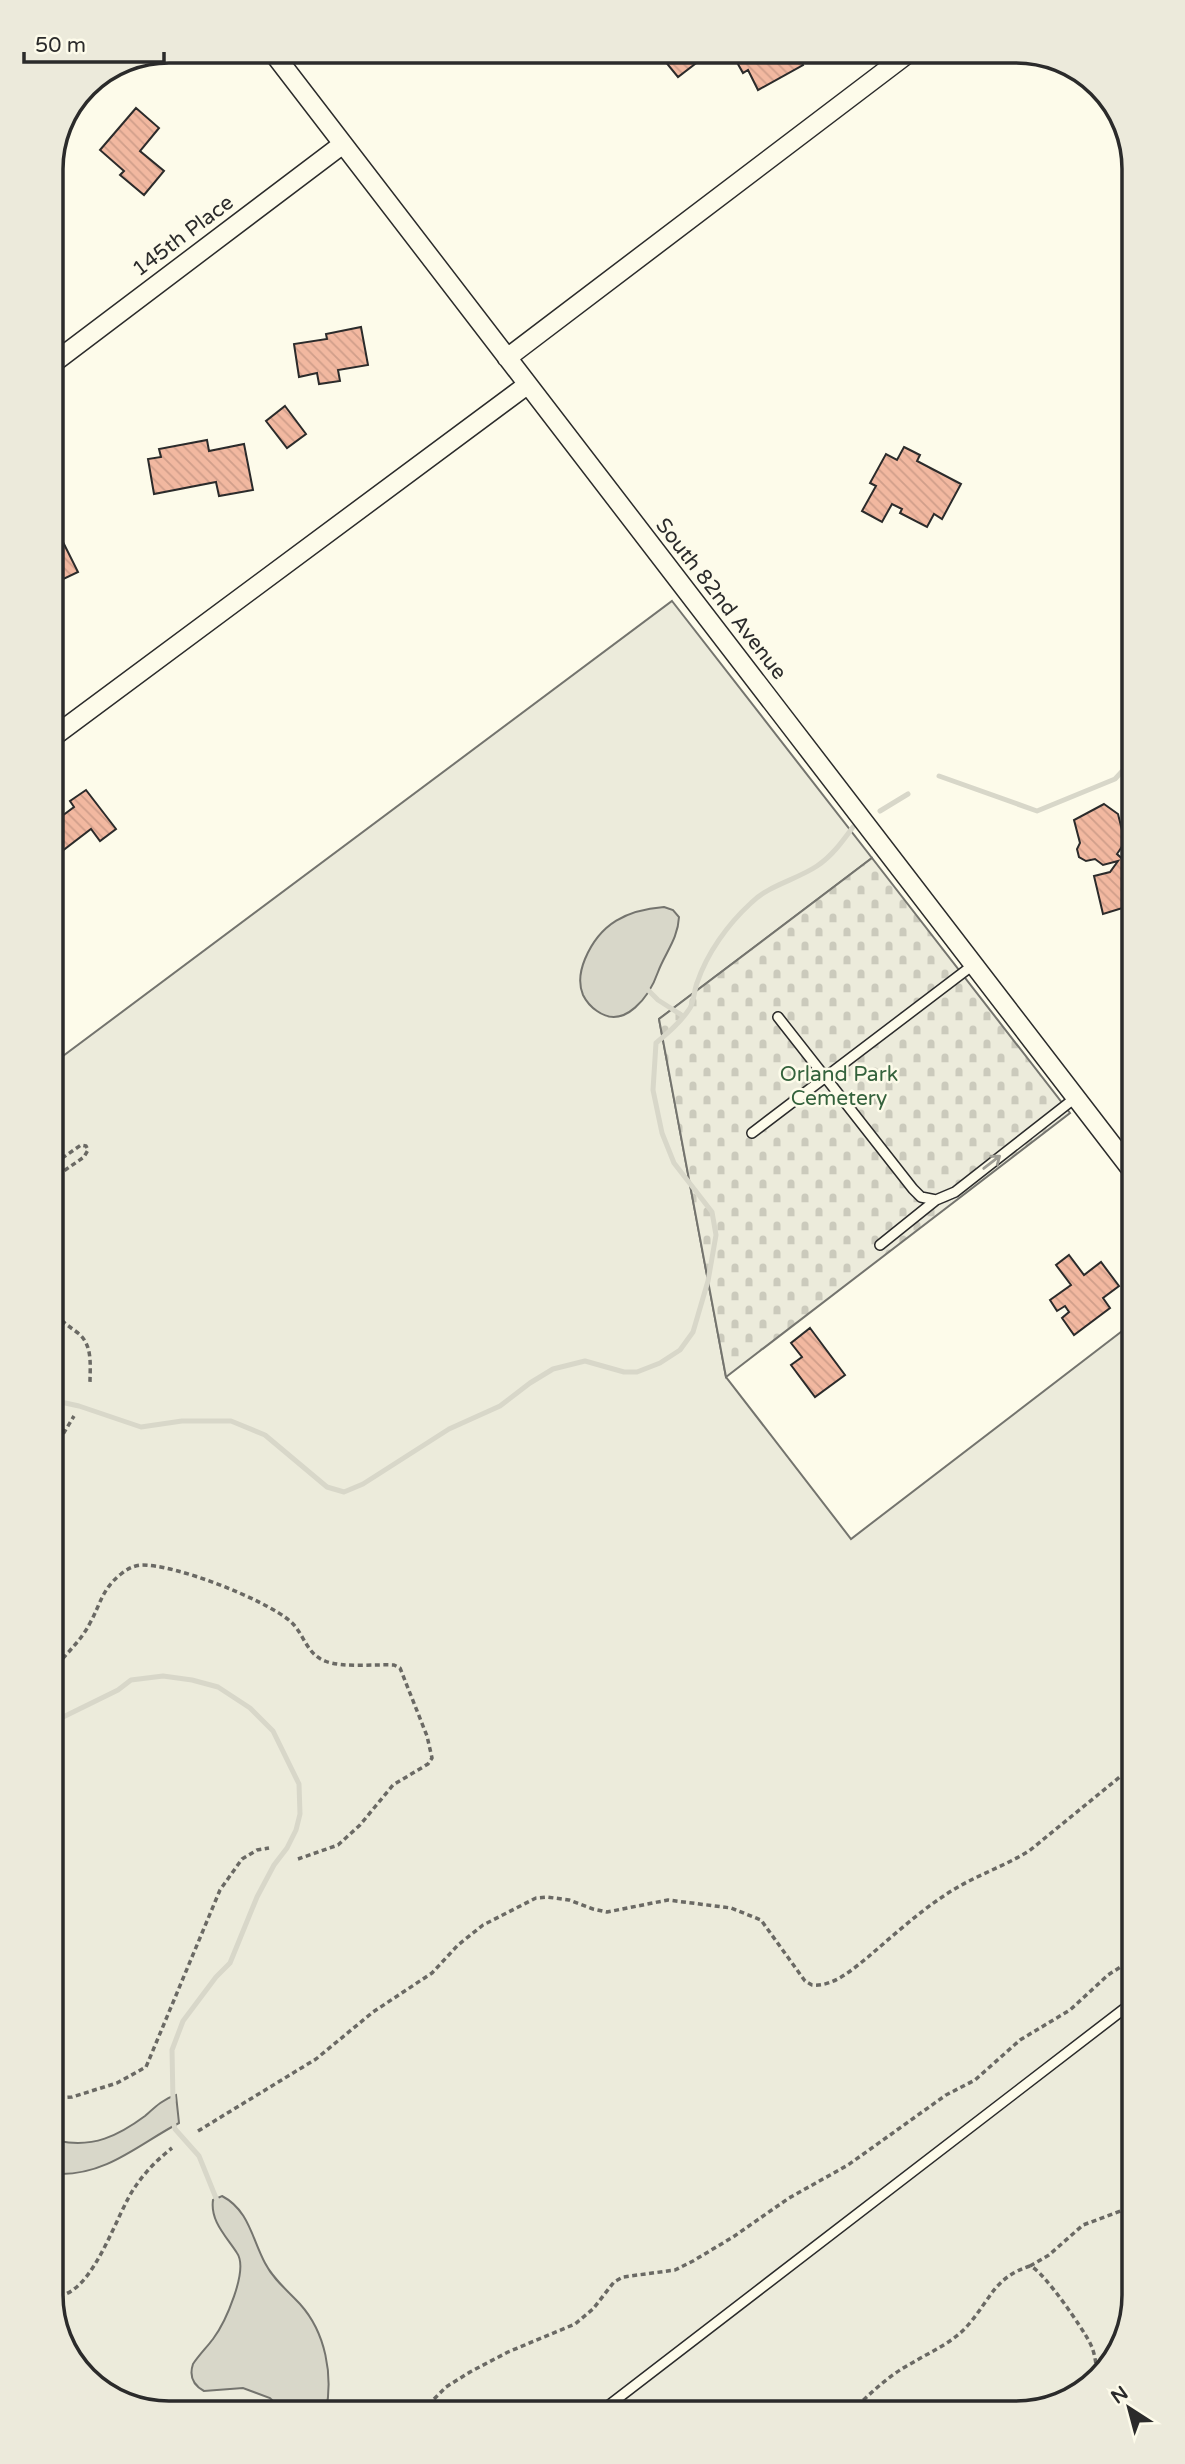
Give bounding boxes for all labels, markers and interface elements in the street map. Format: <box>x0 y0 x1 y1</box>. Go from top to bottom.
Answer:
scale bar <box>24 21 164 65</box>
text: 50 m <box>35 33 86 58</box>
street label: 145th Place <box>128 190 238 282</box>
street label: South 82nd Avenue <box>650 513 792 685</box>
park label: Orland Park Cemetery <box>780 1062 898 1111</box>
one-way arrow <box>982 1155 1001 1170</box>
north arrow <box>1094 2373 1164 2443</box>
text: N <box>1107 2382 1132 2408</box>

